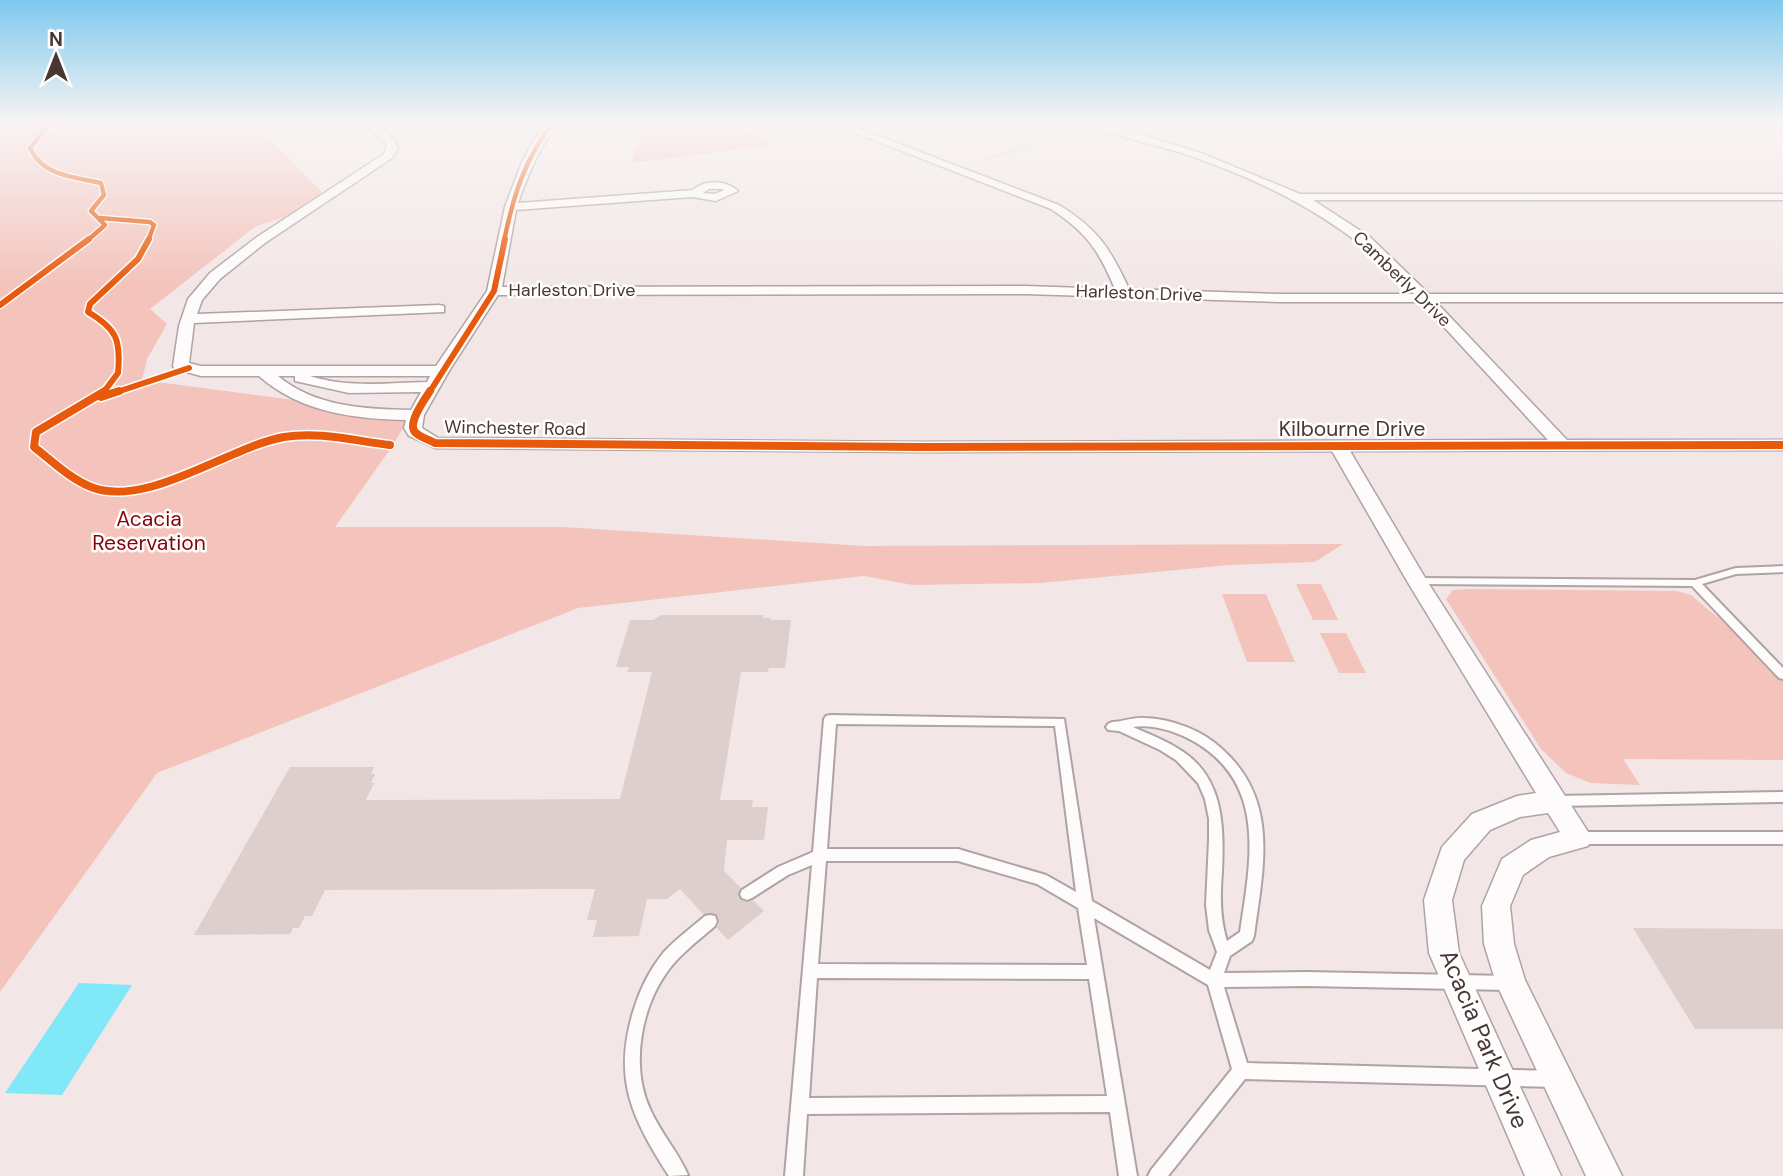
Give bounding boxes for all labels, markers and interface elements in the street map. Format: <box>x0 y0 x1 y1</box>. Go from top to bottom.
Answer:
north arrow <box>21 21 91 91</box>
text: N <box>49 27 63 52</box>
street label: Camberly Drive <box>1348 226 1456 332</box>
street label: Harleston Drive <box>509 278 635 302</box>
street label: Harleston Drive <box>1075 279 1203 307</box>
street label: Winchester Road <box>444 415 586 441</box>
street label: Kilbourne Drive <box>1279 415 1425 443</box>
park label: Acacia Reservation <box>92 505 206 557</box>
street label: Acacia Park Drive <box>1433 945 1536 1133</box>

